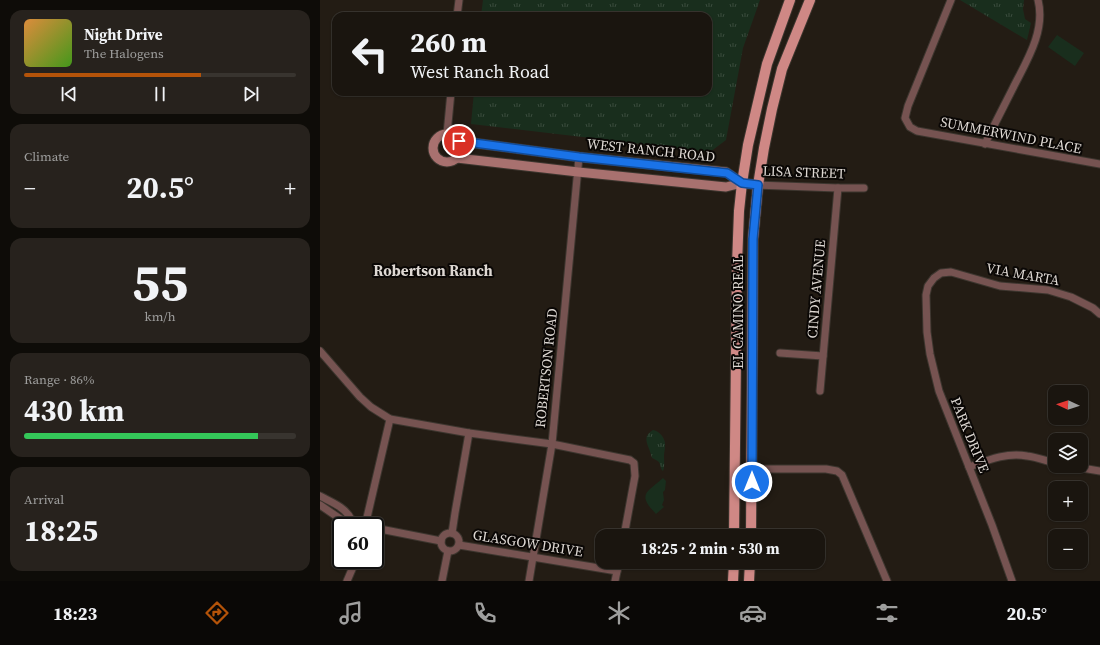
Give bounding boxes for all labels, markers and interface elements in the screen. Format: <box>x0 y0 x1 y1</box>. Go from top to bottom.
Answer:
text: 260 m <box>410 23 487 61</box>
text: Night Drive <box>84 24 163 45</box>
icon: left <box>344 28 396 80</box>
text: The Halogens <box>84 45 164 62</box>
text: West Ranch Road <box>410 59 549 84</box>
icon: previous <box>58 83 80 105</box>
icon: pause <box>149 83 171 105</box>
icon: next <box>240 83 262 105</box>
street label: SUMMERWIND PLACE <box>939 112 1083 158</box>
pin <box>442 124 476 158</box>
icon: arrive <box>448 130 470 152</box>
street label: WEST RANCH ROAD <box>586 133 716 167</box>
text: Climate <box>24 148 69 165</box>
street label: LISA STREET <box>762 161 846 183</box>
text: 20.5° <box>126 167 194 208</box>
text: − <box>24 173 36 203</box>
text: + <box>284 173 296 203</box>
street label: CINDY AVENUE <box>802 239 830 339</box>
text: 55 <box>132 246 188 317</box>
street label: EL CAMINO REAL <box>728 255 748 369</box>
street label: VIA MARTA <box>985 258 1062 290</box>
district label: Robertson Ranch <box>373 260 493 281</box>
street label: ROBERTSON ROAD <box>530 307 562 429</box>
text: km/h <box>145 308 175 325</box>
text: Range · 86% <box>24 371 95 388</box>
north arrow <box>1048 385 1088 425</box>
map controls <box>1048 385 1088 569</box>
text: 430 km <box>24 390 124 431</box>
street label: PARK DRIVE <box>946 394 994 476</box>
button: layers <box>1048 433 1088 473</box>
position arrow <box>731 461 773 503</box>
button: + <box>1048 481 1088 521</box>
text: Arrival <box>24 491 64 508</box>
text: 18:25 <box>24 510 98 551</box>
speed limit sign: 60 <box>332 517 384 569</box>
street label: GLASGOW DRIVE <box>471 524 585 562</box>
button: − <box>1048 529 1088 569</box>
text: 18:25 · 2 min · 530 m <box>641 538 780 559</box>
icon: directions <box>203 599 231 627</box>
icon: music <box>337 599 365 627</box>
icon: phone <box>471 599 499 627</box>
icon: climate <box>605 599 633 627</box>
icon: car <box>739 599 767 627</box>
icon: filters <box>873 599 901 627</box>
text: 18:23 <box>53 601 97 626</box>
text: 20.5° <box>1006 601 1047 626</box>

